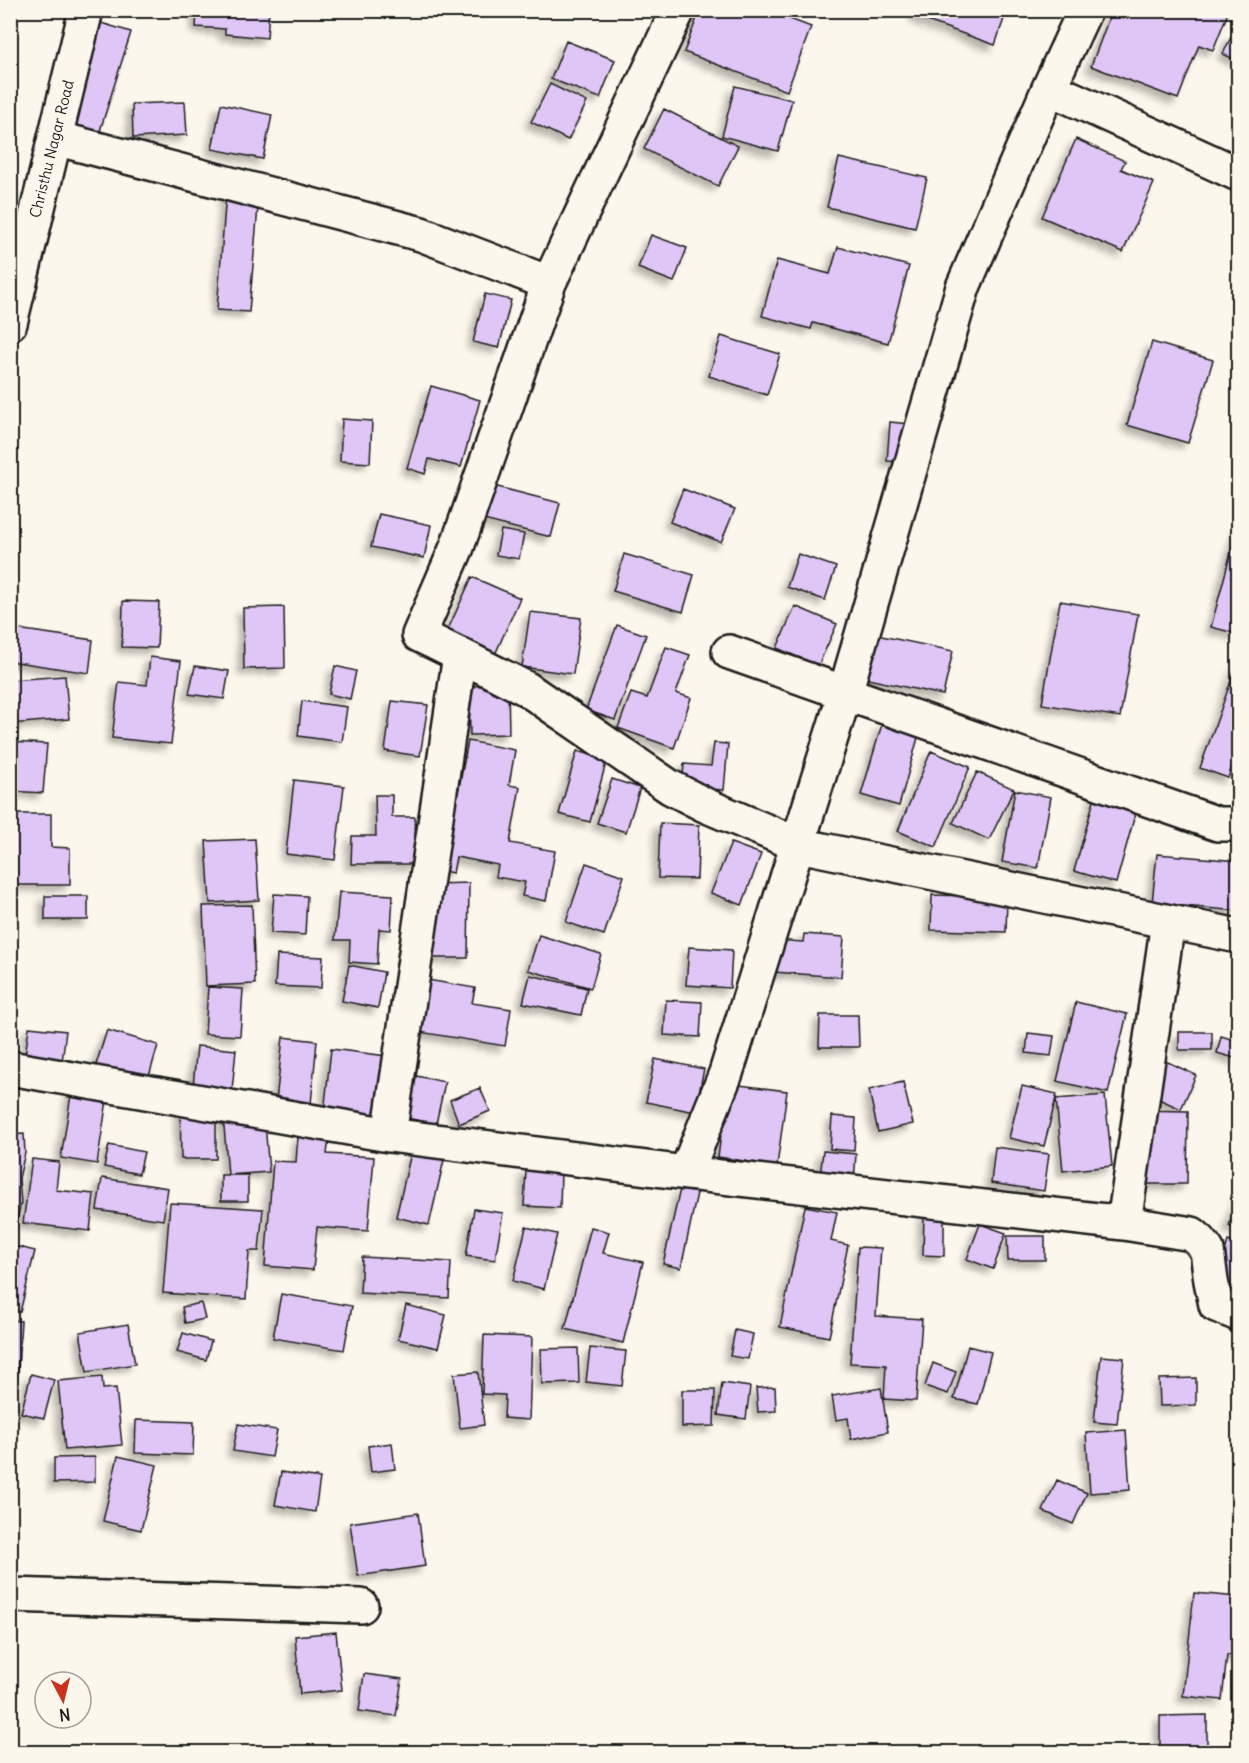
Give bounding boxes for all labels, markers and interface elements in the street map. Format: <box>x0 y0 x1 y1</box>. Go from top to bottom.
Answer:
street label: Christhu Nagar Road <box>25 78 78 220</box>
north arrow <box>33 1670 93 1730</box>
text: N <box>58 1704 72 1725</box>

